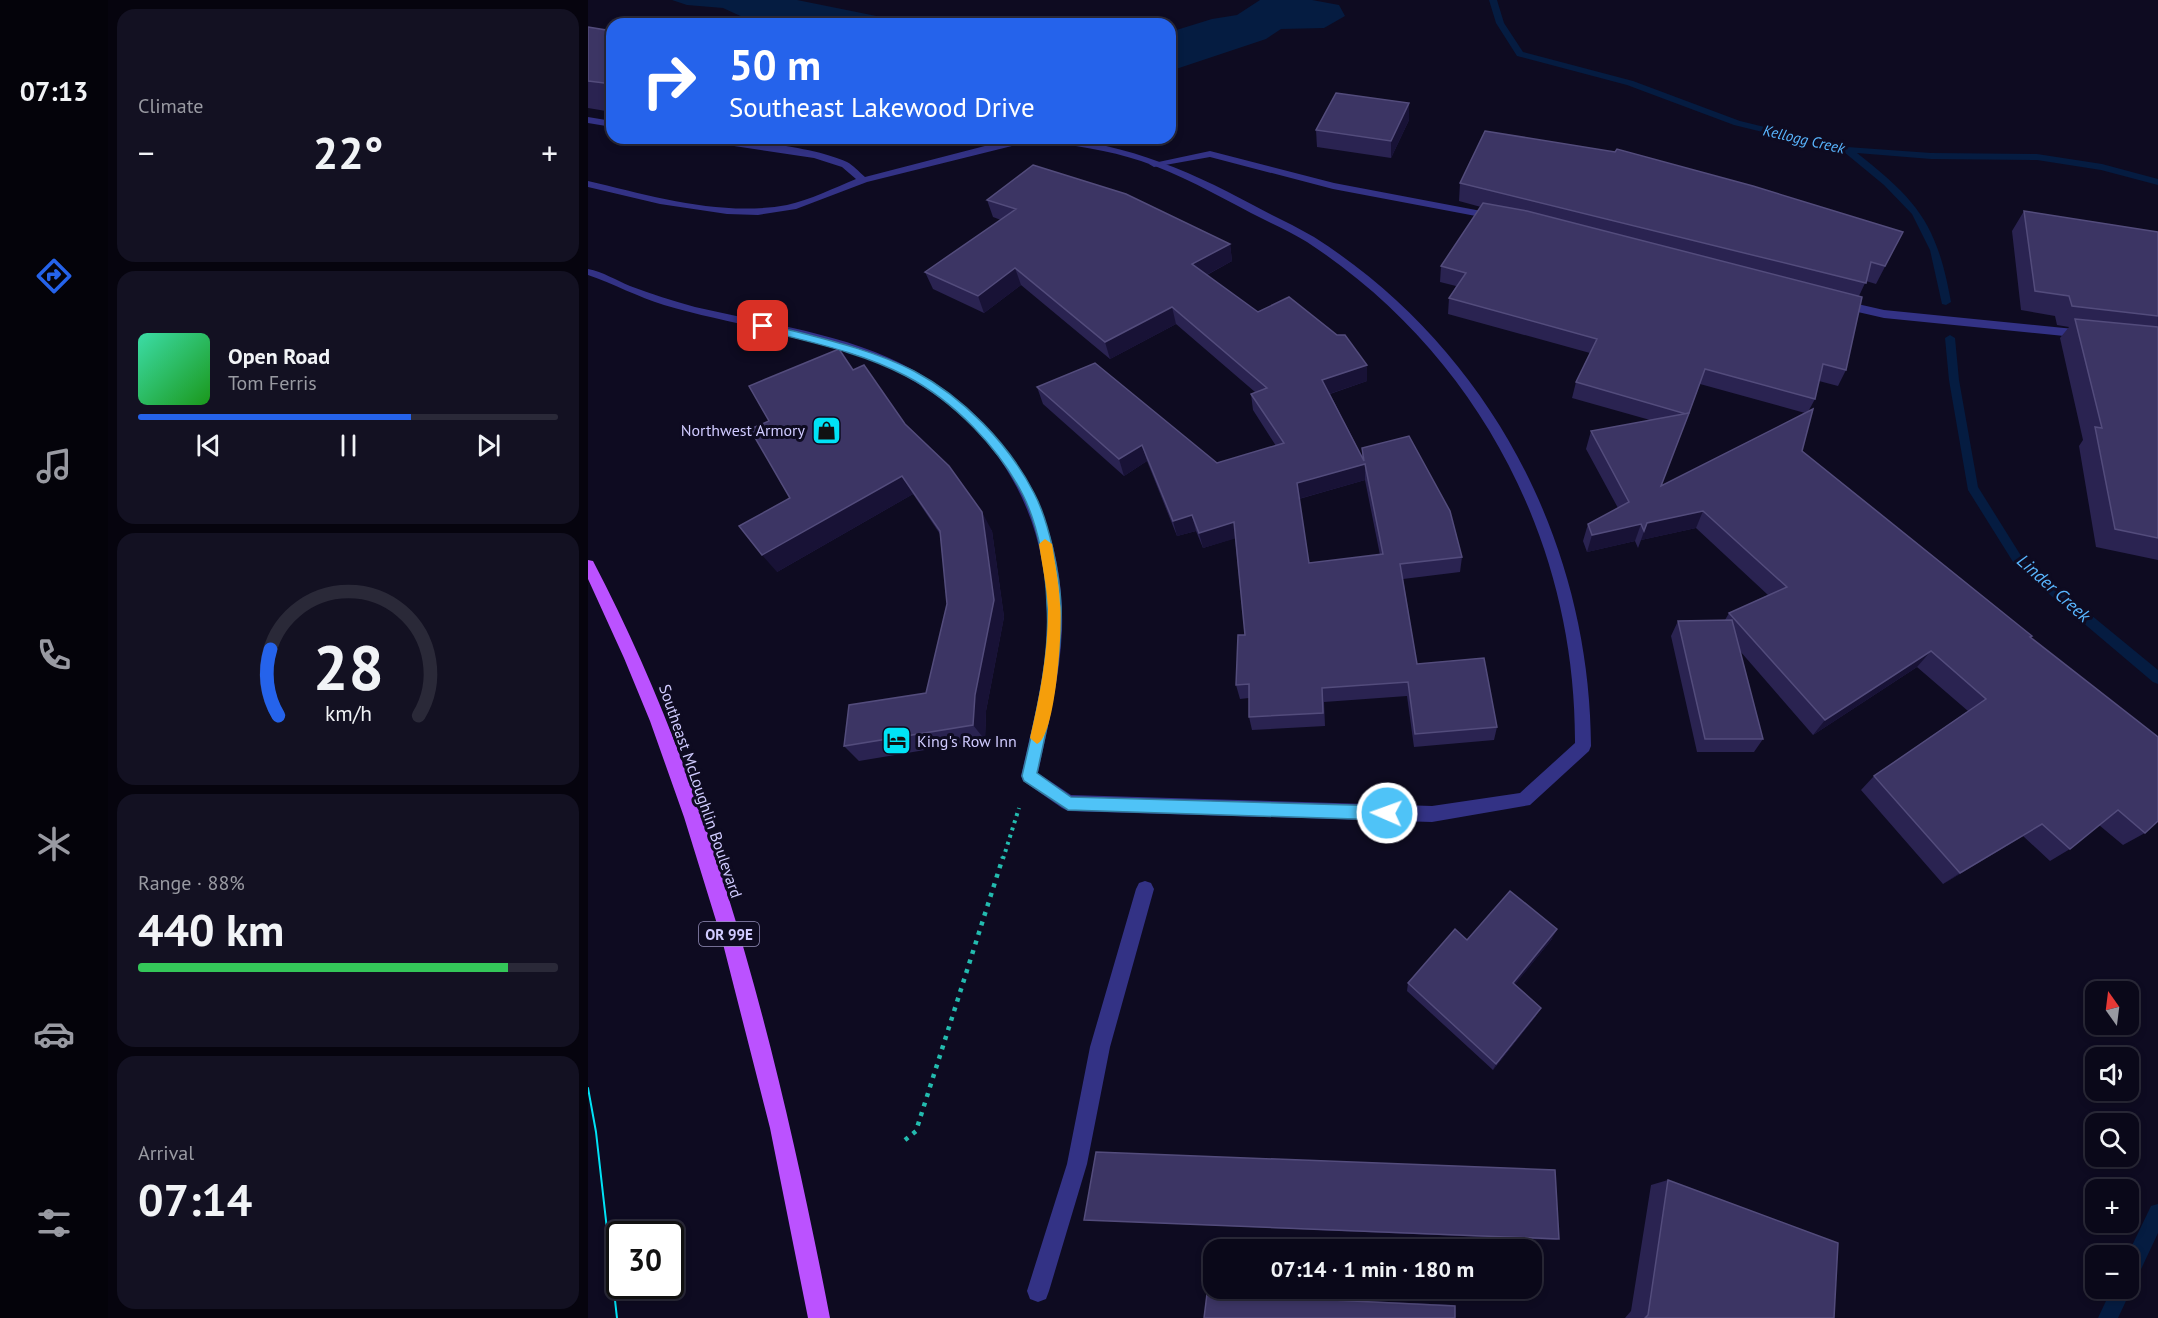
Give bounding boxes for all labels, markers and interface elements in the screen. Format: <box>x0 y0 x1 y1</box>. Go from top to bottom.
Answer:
text: 50 m <box>729 37 821 92</box>
icon: right <box>630 42 708 120</box>
text: 07:13 <box>20 74 88 108</box>
text: Southeast Lakewood Drive <box>729 90 1035 124</box>
text: Climate <box>138 93 204 119</box>
water label: Kellogg Creek <box>1761 120 1848 158</box>
text: 22° <box>313 123 383 181</box>
text: − <box>138 131 155 174</box>
text: + <box>541 131 558 174</box>
icon: directions <box>33 255 75 297</box>
pin <box>737 300 788 351</box>
icon: arrive <box>746 309 779 342</box>
text: Open Road <box>228 342 330 370</box>
text: Tom Ferris <box>228 370 317 396</box>
shop icon: Northwest Armory <box>810 414 842 446</box>
place label: Northwest Armory <box>681 420 806 440</box>
icon: previous <box>192 429 225 462</box>
icon: pause <box>332 429 365 462</box>
icon: next <box>472 429 505 462</box>
icon: music <box>33 445 75 487</box>
water label: Linder Creek <box>2012 549 2096 628</box>
text: 28 <box>313 626 383 707</box>
icon: phone <box>33 634 75 676</box>
street label: Southeast McLoughlin Boulevard <box>655 681 747 901</box>
text: km/h <box>324 699 371 727</box>
hotel icon: King's Row Inn <box>880 725 912 757</box>
place label: King's Row Inn <box>917 731 1017 751</box>
position arrow <box>1355 781 1419 845</box>
icon: climate <box>33 823 75 865</box>
text: Range · 88% <box>138 870 245 896</box>
text: 440 km <box>138 900 284 958</box>
road number: OR 99E <box>699 922 759 946</box>
north arrow <box>2085 981 2139 1035</box>
map controls <box>2085 981 2139 1299</box>
icon: car <box>33 1013 75 1055</box>
button: sound <box>2085 1047 2139 1101</box>
button: search <box>2085 1113 2139 1167</box>
text: Arrival <box>138 1140 194 1166</box>
text: 07:14 <box>138 1170 252 1228</box>
button: + <box>2085 1179 2139 1233</box>
icon: filters <box>33 1202 75 1244</box>
speed limit sign: 30 <box>606 1221 684 1299</box>
button: − <box>2085 1245 2139 1299</box>
text: 07:14 · 1 min · 180 m <box>1271 1255 1474 1283</box>

